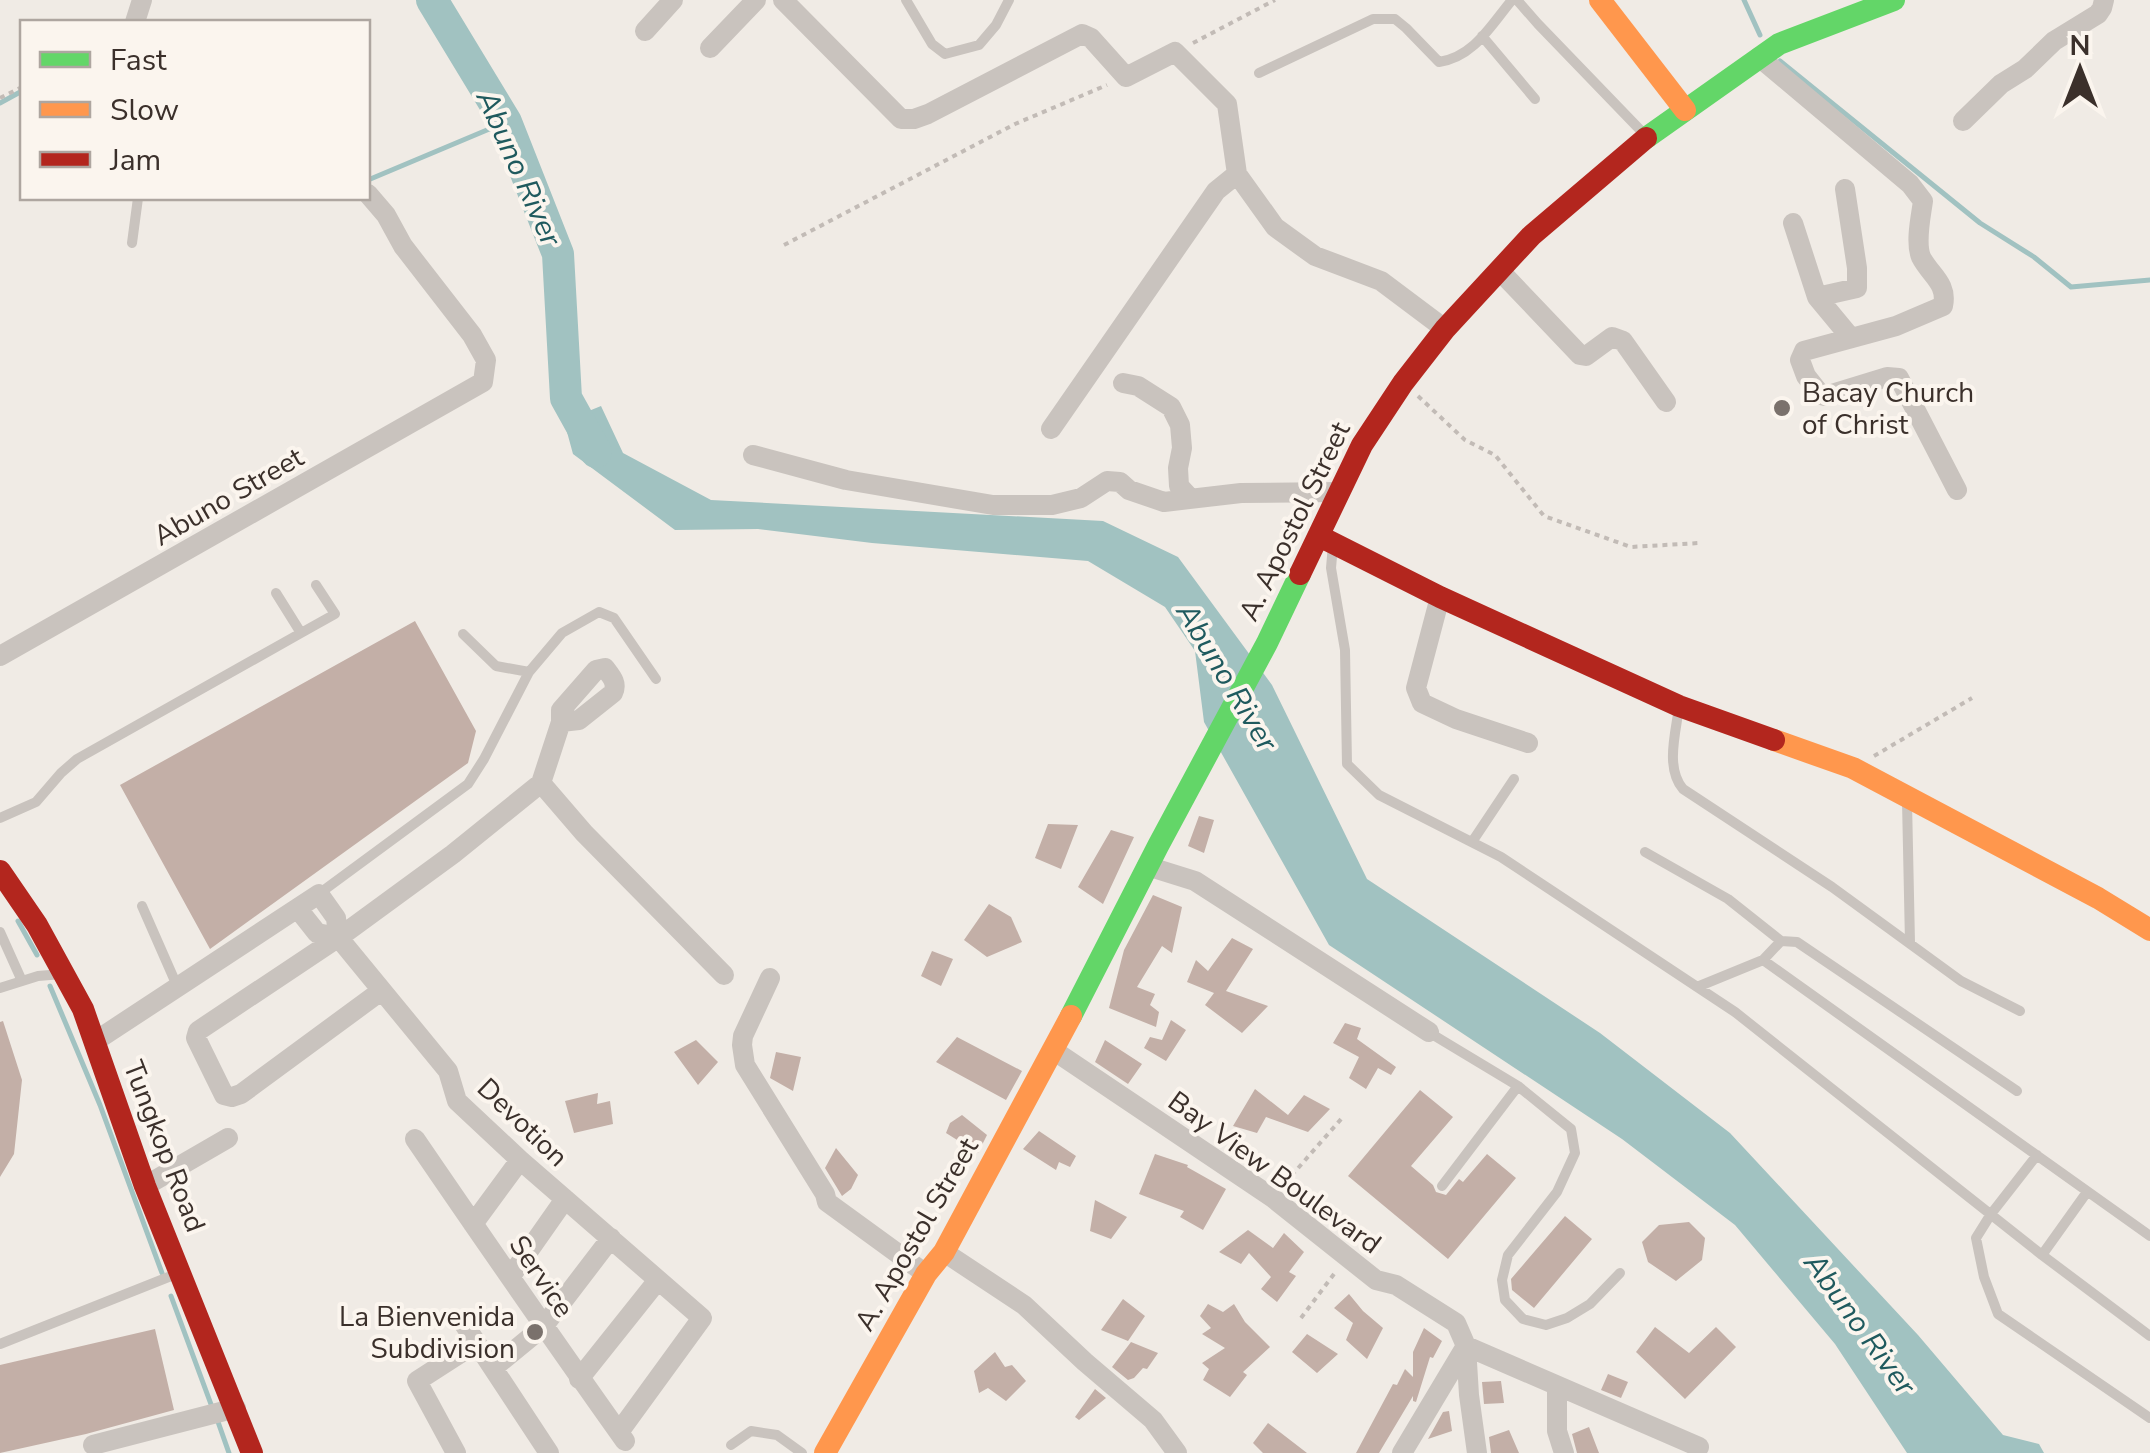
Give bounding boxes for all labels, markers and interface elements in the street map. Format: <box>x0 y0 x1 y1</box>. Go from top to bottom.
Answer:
legend <box>20 20 370 200</box>
north arrow <box>2030 20 2130 120</box>
text: N <box>2070 27 2090 65</box>
text: Fast <box>110 40 167 81</box>
water label: Abuno River <box>466 83 572 254</box>
text: Slow <box>110 90 179 131</box>
text: Jam <box>109 140 161 181</box>
place label: Bacay Church of Christ <box>1802 374 1974 444</box>
marker: Bacay Church of Christ <box>1771 397 1793 419</box>
street label: A. Apostol Street <box>1230 415 1360 627</box>
street label: Abuno Street <box>146 438 311 555</box>
water label: Abuno River <box>1166 594 1288 760</box>
street label: Tungkop Road <box>114 1055 214 1238</box>
street label: Devotion <box>468 1070 576 1176</box>
street label: Bay View Boulevard <box>1160 1083 1389 1263</box>
street label: A. Apostol Street <box>846 1131 988 1338</box>
street label: Service <box>500 1228 583 1325</box>
water label: Abuno River <box>1793 1244 1926 1405</box>
place label: La Bienvenida Subdivision <box>339 1298 515 1368</box>
marker: La Bienvenida Subdivision <box>524 1321 546 1343</box>

